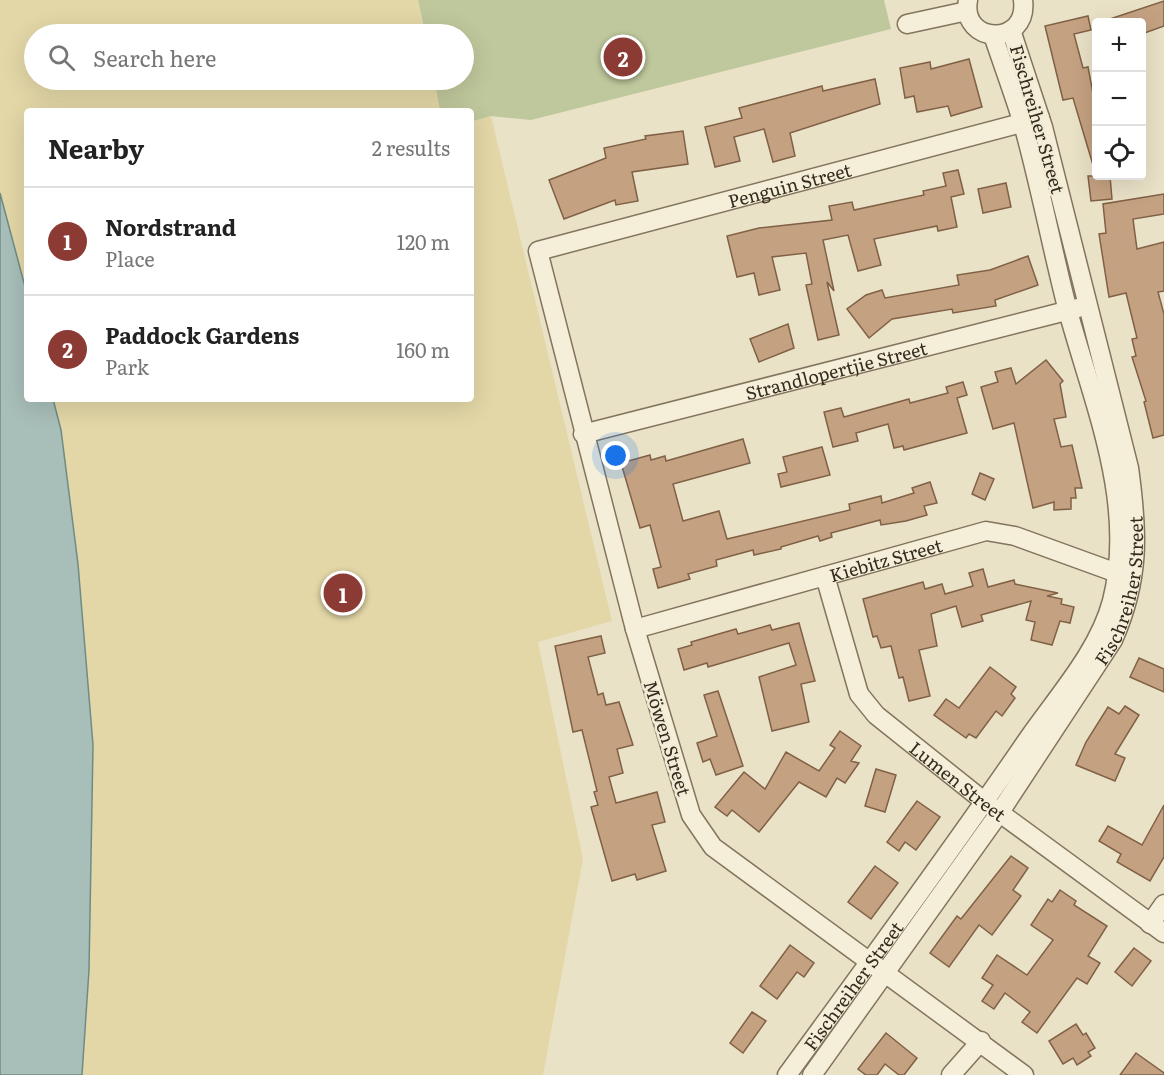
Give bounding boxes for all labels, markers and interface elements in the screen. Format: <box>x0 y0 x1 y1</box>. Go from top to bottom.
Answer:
map controls <box>1092 18 1146 180</box>
button: + <box>1092 18 1146 72</box>
search box <box>24 24 474 90</box>
pin: 2 <box>604 34 642 80</box>
icon: search <box>45 41 78 74</box>
text: Search here <box>93 41 216 74</box>
street label: Fischreiher Street <box>1004 41 1072 197</box>
button: − <box>1092 72 1146 126</box>
button: locate <box>1092 126 1146 180</box>
text: Nearby <box>48 128 144 167</box>
text: 2 results <box>372 132 450 162</box>
street label: Penguin Street <box>725 155 855 214</box>
text: Nordstrand <box>105 210 236 243</box>
text: 1 <box>63 226 72 256</box>
text: 120 m <box>397 226 450 256</box>
text: Place <box>105 243 155 273</box>
text: Paddock Gardens <box>105 318 299 351</box>
street label: Strandlopertjie Street <box>742 333 930 406</box>
text: 2 <box>62 334 73 364</box>
text: 160 m <box>396 334 450 364</box>
text: Park <box>105 351 149 381</box>
your location <box>601 441 630 470</box>
street label: Fischreiher Street <box>1087 515 1149 670</box>
street label: Kiebitz Street <box>826 530 946 588</box>
pin: 1 <box>324 570 362 616</box>
street label: Möwen Street <box>638 677 699 800</box>
street label: Lumen Street <box>904 734 1013 827</box>
street label: Fischreiher Street <box>796 915 909 1056</box>

